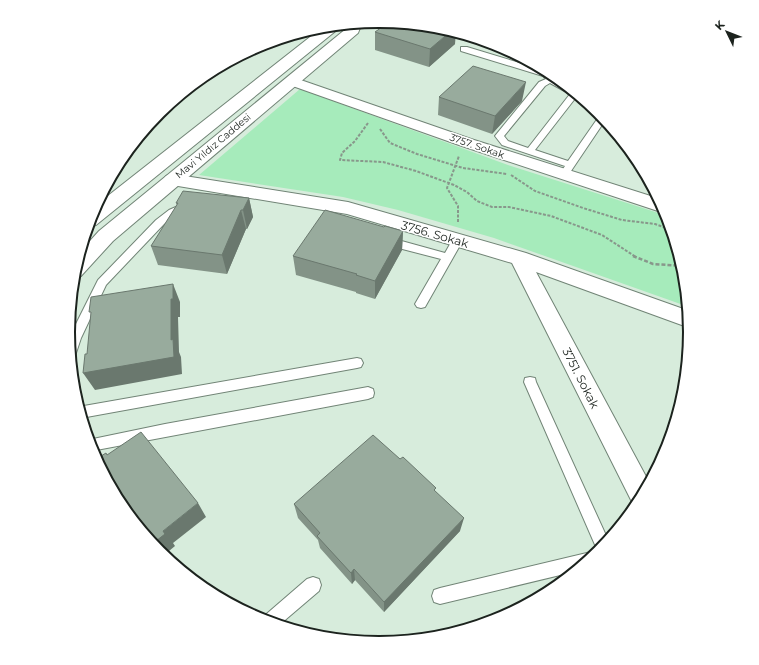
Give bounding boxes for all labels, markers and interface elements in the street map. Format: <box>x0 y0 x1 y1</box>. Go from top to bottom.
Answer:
north arrow <box>707 12 747 52</box>
text: K <box>712 17 728 33</box>
street label: Mavi Yıldız Caddesi <box>173 111 253 181</box>
street label: 3757. Sokak <box>448 131 506 161</box>
street label: 3756. Sokak <box>399 217 471 251</box>
street label: 3751. Sokak <box>559 345 603 412</box>

